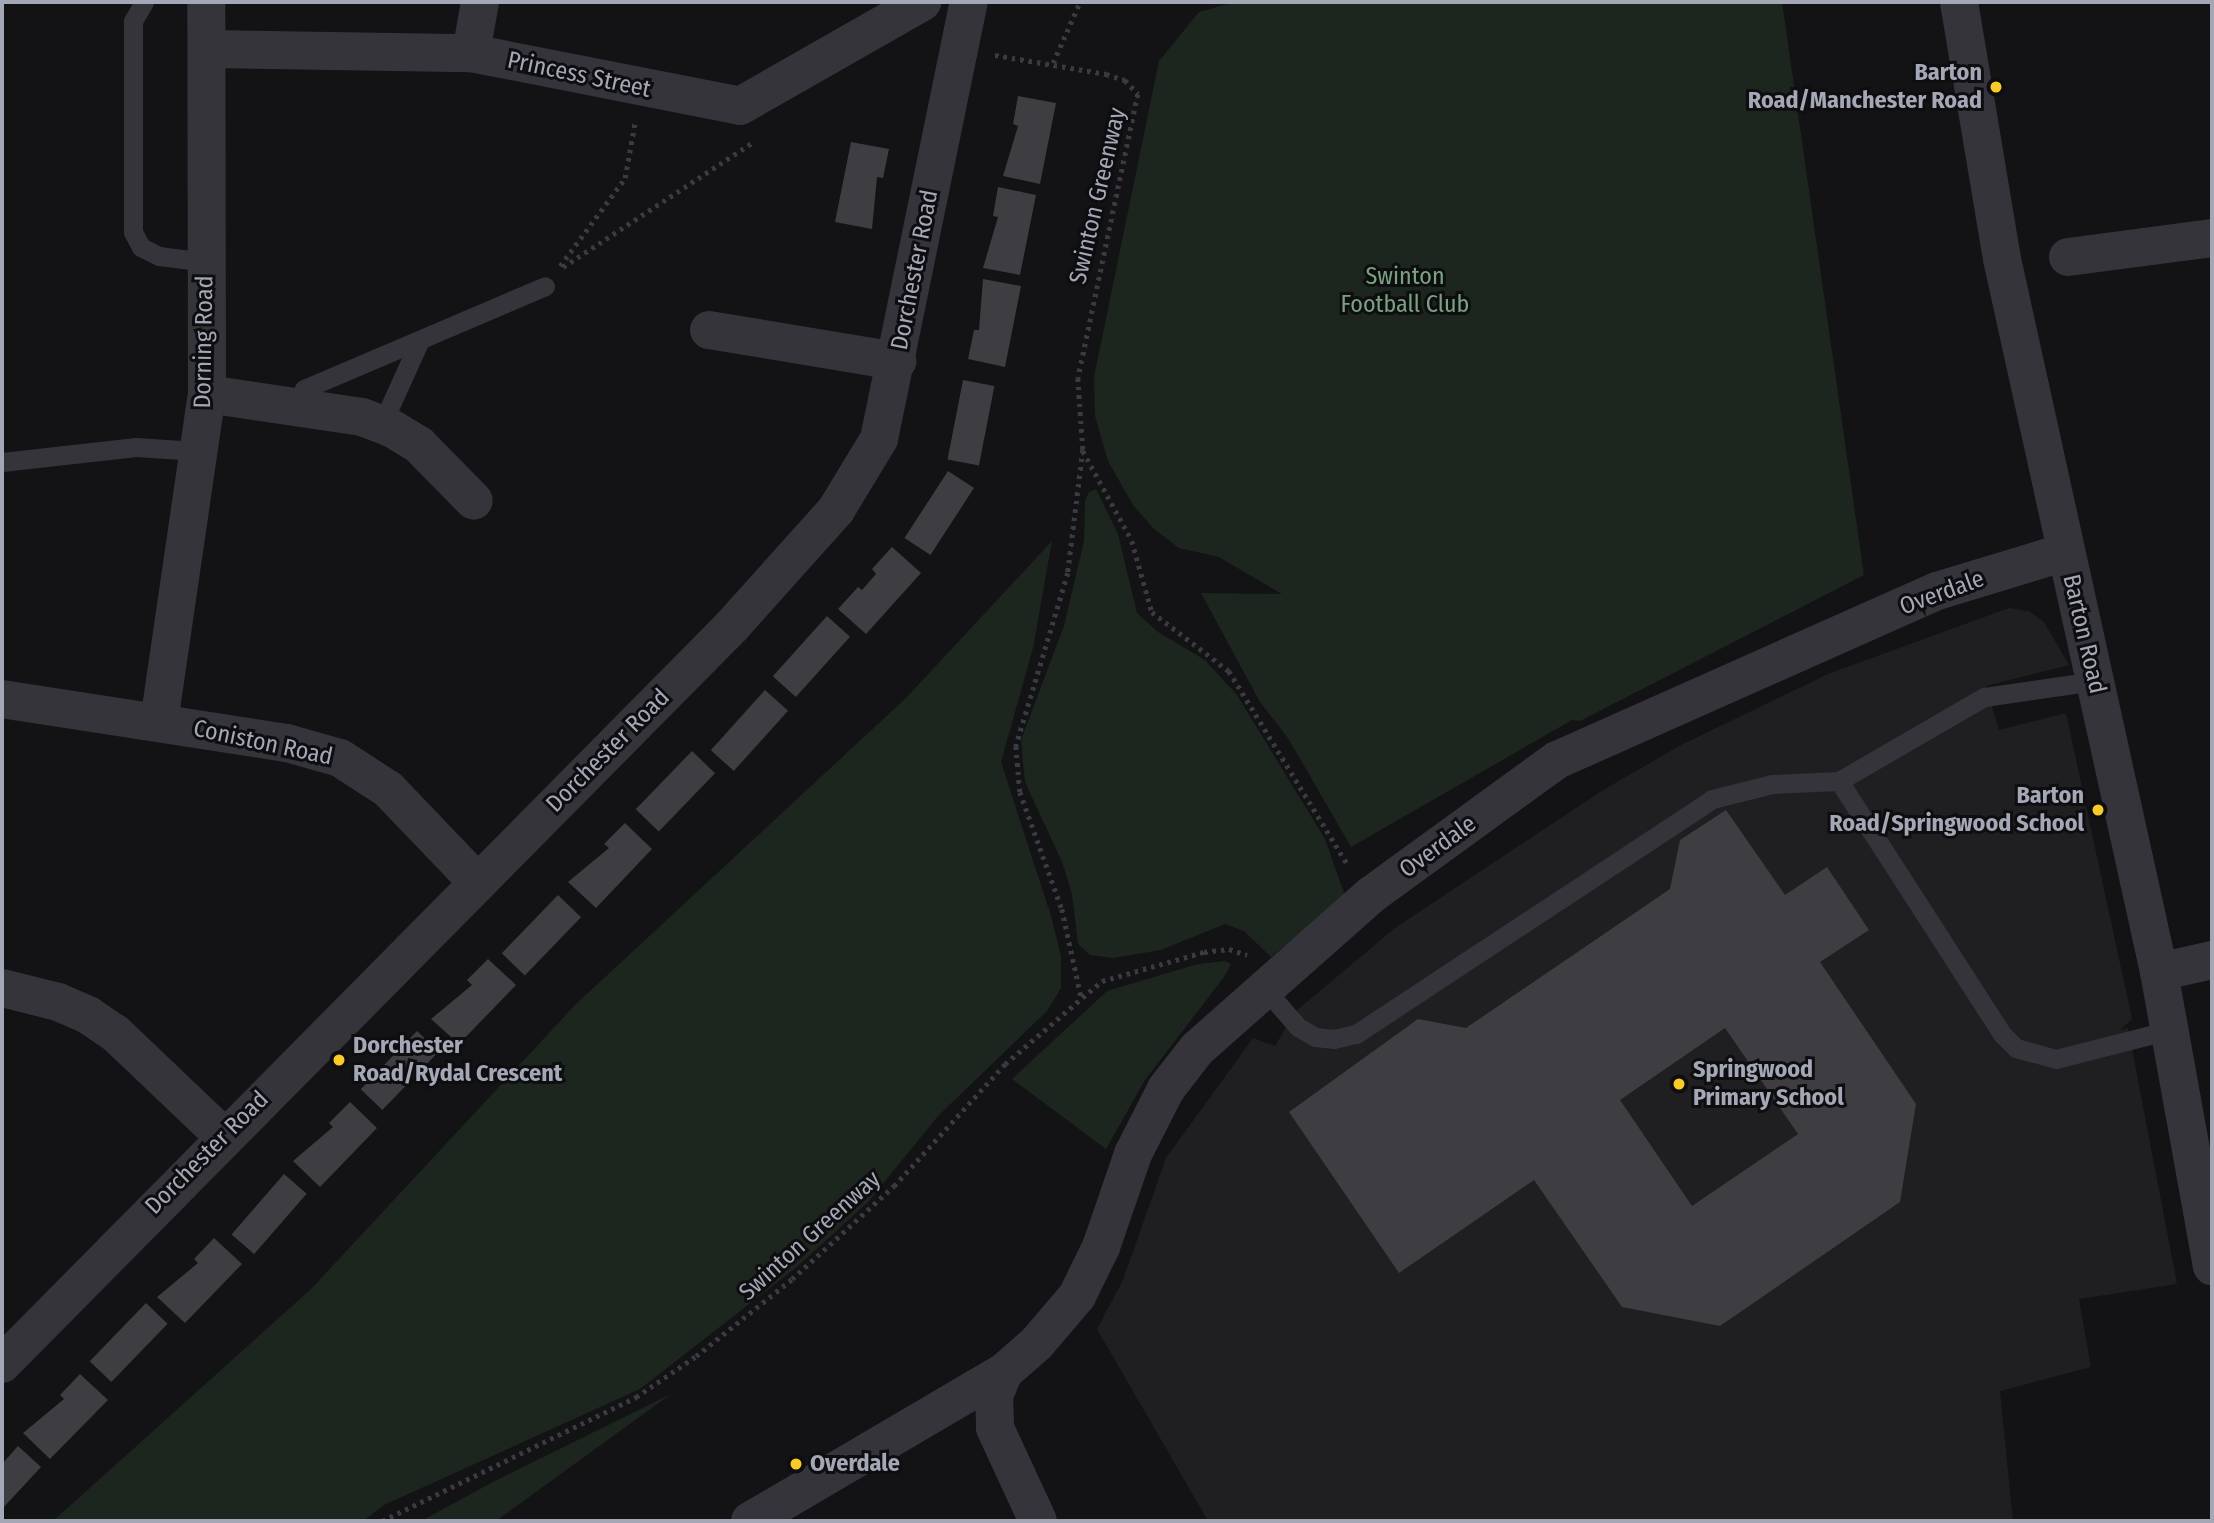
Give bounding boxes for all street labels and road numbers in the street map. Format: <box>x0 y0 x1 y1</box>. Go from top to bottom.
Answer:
street label: Princess Street <box>505 46 653 104</box>
street label: Swinton Greenway <box>1064 105 1132 287</box>
street label: Dorchester Road <box>885 188 945 352</box>
street label: Dorning Road <box>188 275 220 409</box>
street label: Overdale <box>1896 564 1988 622</box>
street label: Barton Road <box>2056 572 2112 696</box>
street label: Dorchester Road <box>540 683 676 819</box>
street label: Coniston Road <box>191 714 335 772</box>
street label: Overdale <box>1394 810 1482 884</box>
street label: Dorchester Road <box>139 1085 275 1221</box>
street label: Swinton Greenway <box>733 1165 887 1307</box>

